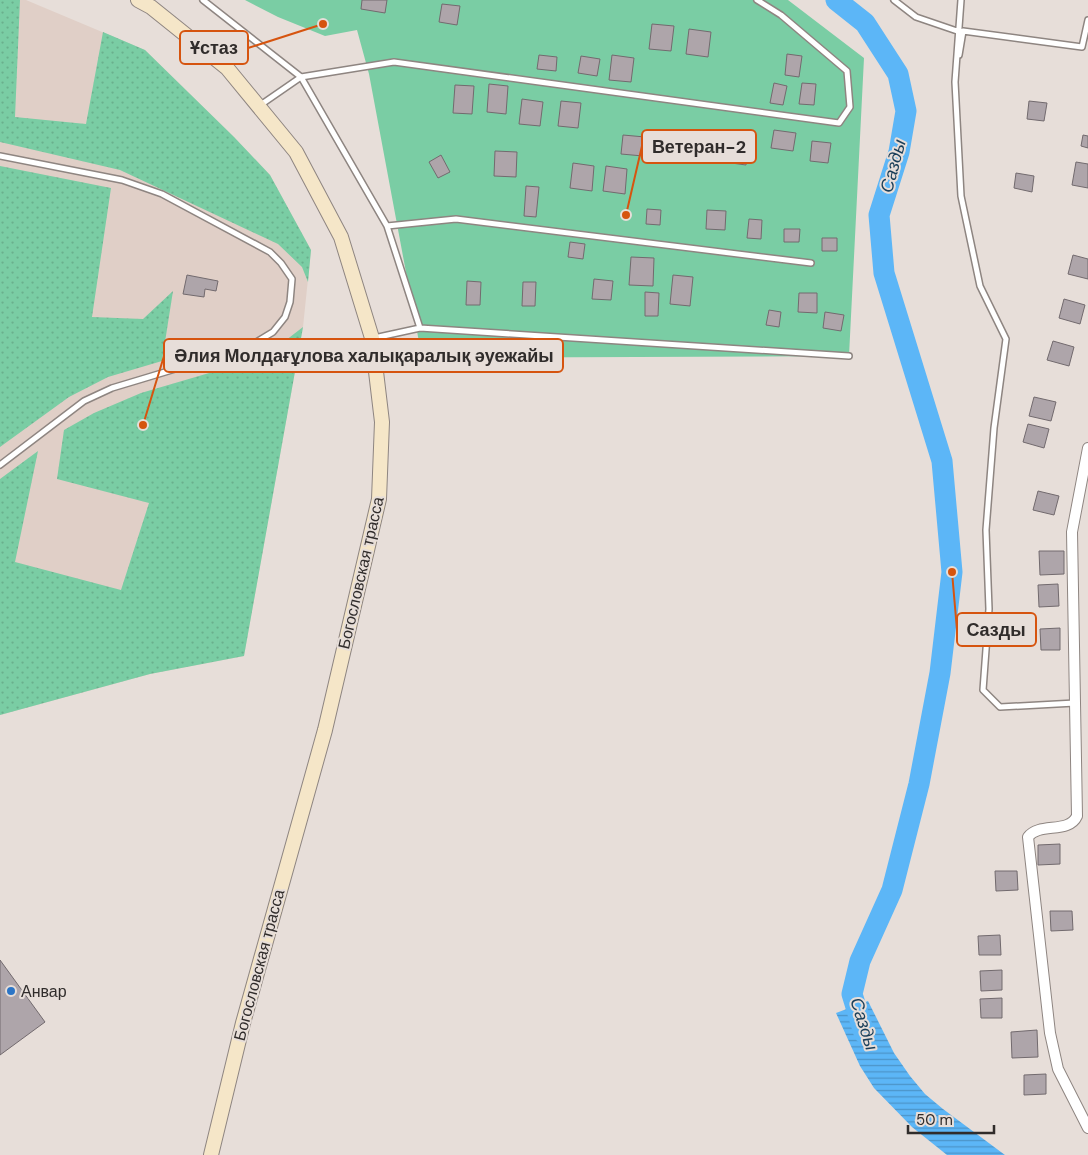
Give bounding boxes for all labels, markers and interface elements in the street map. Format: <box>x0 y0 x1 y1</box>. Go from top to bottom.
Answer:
callout: Ұстаз <box>180 31 248 64</box>
text: Ұстаз <box>190 36 238 60</box>
callout: Ветеран-2 <box>642 130 756 163</box>
text: Ветеран-2 <box>652 135 746 159</box>
water label: Сазды <box>874 137 912 195</box>
callout: Әлия Молдағұлова халықаралық әуежайы <box>164 339 563 372</box>
text: Әлия Молдағұлова халықаралық әуежайы <box>174 344 554 368</box>
street label: Богословская трасса <box>333 495 389 651</box>
callout: Сазды <box>957 613 1036 646</box>
text: Сазды <box>966 618 1026 642</box>
street label: Богословская трасса <box>229 887 289 1043</box>
place label: Анвар <box>21 981 67 1002</box>
marker: Анвар <box>5 985 17 997</box>
water label: Сазды <box>844 995 884 1053</box>
scale bar <box>908 1102 994 1134</box>
text: 50 m <box>916 1110 953 1130</box>

